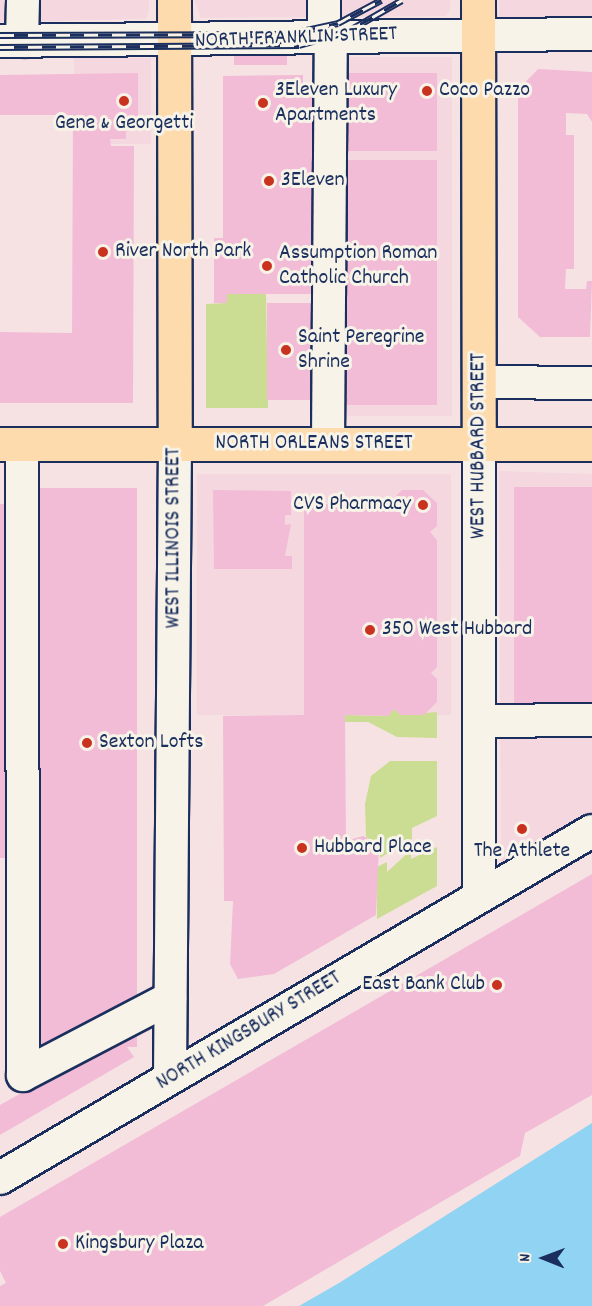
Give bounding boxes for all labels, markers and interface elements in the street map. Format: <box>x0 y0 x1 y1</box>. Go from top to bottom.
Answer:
street label: NORTH FRANKLIN STREET <box>194 21 398 55</box>
place label: 3Eleven Luxury Apartments <box>275 77 397 128</box>
place label: Coco Pazzo <box>439 78 530 104</box>
marker: Coco Pazzo <box>420 84 434 98</box>
marker: Gene & Georgetti <box>117 94 131 108</box>
marker: 3Eleven Luxury Apartments <box>256 96 270 110</box>
place label: Gene & Georgetti <box>55 111 193 137</box>
place label: 3Eleven <box>281 168 345 194</box>
marker: 3Eleven <box>262 174 276 188</box>
place label: River North Park <box>115 239 251 265</box>
place label: Assumption Roman Catholic Church <box>279 240 438 292</box>
marker: River North Park <box>96 245 110 259</box>
marker: Assumption Roman Catholic Church <box>260 259 274 273</box>
place label: Saint Peregrine Shrine <box>298 324 425 376</box>
marker: Saint Peregrine Shrine <box>279 343 293 357</box>
street label: WEST HUBBARD STREET <box>466 353 492 539</box>
street label: NORTH ORLEANS STREET <box>215 431 413 457</box>
street label: WEST ILLINOIS STREET <box>161 448 187 628</box>
place label: CVS Pharmacy <box>293 492 411 518</box>
marker: CVS Pharmacy <box>416 498 430 512</box>
place label: 350 West Hubbard <box>382 617 532 643</box>
marker: 350 West Hubbard <box>363 623 377 637</box>
place label: Sexton Lofts <box>99 730 204 756</box>
marker: Sexton Lofts <box>80 736 94 750</box>
marker: The Athlete <box>515 822 529 836</box>
place label: Hubbard Place <box>314 835 432 861</box>
place label: The Athlete <box>474 839 570 865</box>
marker: Hubbard Place <box>295 841 309 855</box>
street label: NORTH KINGSBURY STREET <box>152 965 346 1097</box>
place label: East Bank Club <box>362 972 485 998</box>
marker: East Bank Club <box>490 978 504 992</box>
north arrow <box>514 1228 574 1288</box>
place label: Kingsbury Plaza <box>75 1231 204 1257</box>
marker: Kingsbury Plaza <box>56 1237 70 1251</box>
text: N <box>514 1254 537 1262</box>

